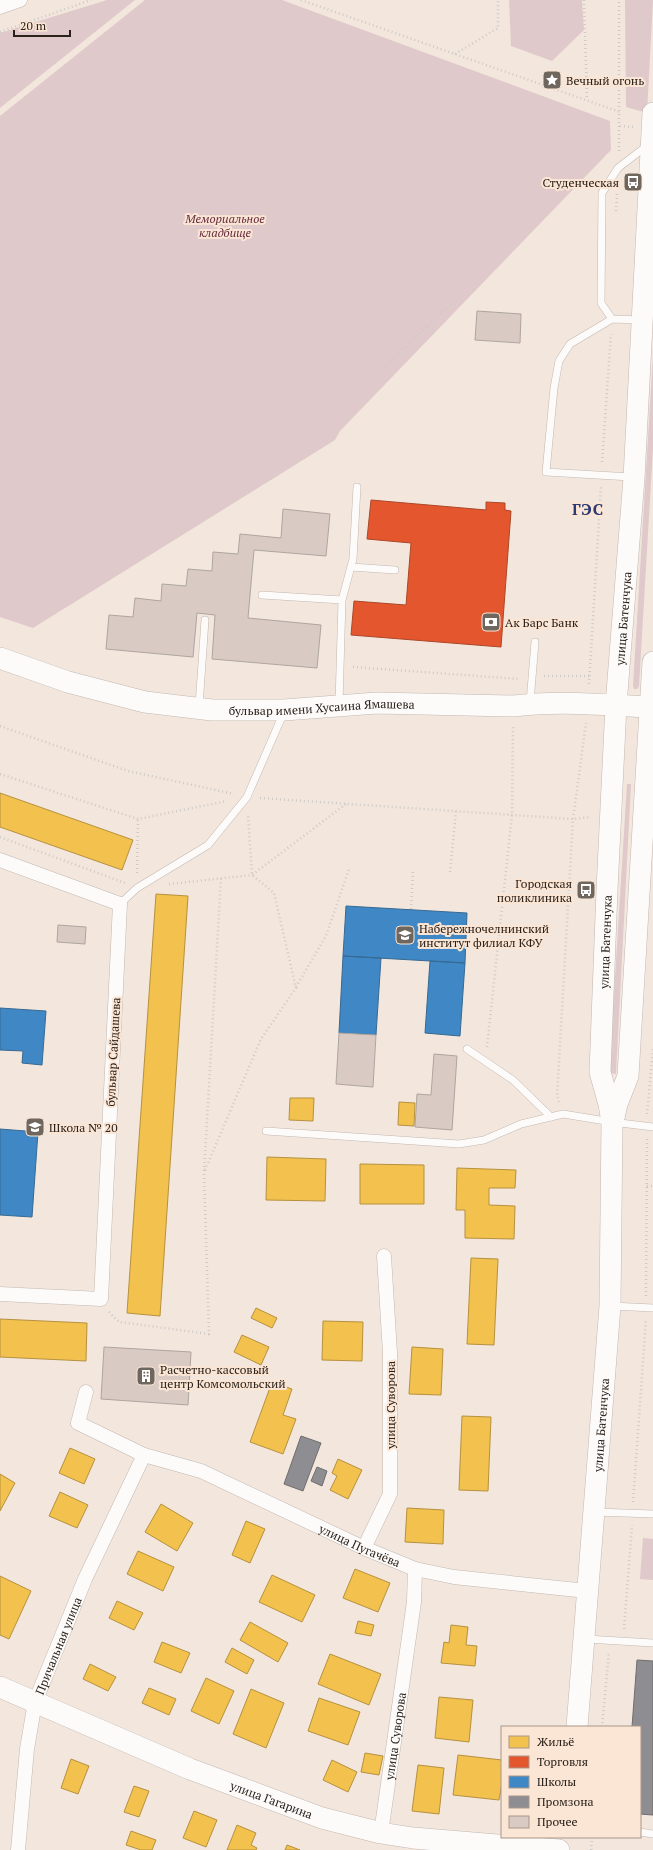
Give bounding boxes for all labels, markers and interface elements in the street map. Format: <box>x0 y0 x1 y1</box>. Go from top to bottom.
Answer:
scale bar <box>14 12 70 38</box>
text: 20 m <box>20 18 47 33</box>
place icon: Вечный огонь <box>541 69 563 91</box>
place label: Вечный огонь <box>566 73 644 88</box>
bus stop icon: Студенческая <box>622 171 644 193</box>
place label: Студенческая <box>542 175 619 190</box>
park label: Мемориальное кладбище <box>184 211 265 240</box>
district label: ГЭС <box>572 498 604 520</box>
street label: улица Батенчука <box>612 571 634 667</box>
bank icon: Ак Барс Банк <box>480 611 502 633</box>
place label: Ак Барс Банк <box>505 615 579 630</box>
street label: бульвар имени Хусаина Ямашева <box>229 695 415 718</box>
place label: Городская поликлиника <box>497 876 572 905</box>
bus stop icon: Городская поликлиника <box>575 879 597 901</box>
street label: улица Батенчука <box>596 895 614 990</box>
place label: Набережночелнинский институт филиал КФУ <box>419 921 549 950</box>
school or university icon: Набережночелнинский институт филиал КФУ <box>394 924 416 946</box>
street label: бульвар Сайдашева <box>103 997 123 1107</box>
school or university icon: Школа № 20 <box>24 1116 46 1138</box>
place label: Школа № 20 <box>49 1120 118 1135</box>
street label: улица Суворова <box>383 1361 398 1450</box>
place label: Расчетно-кассовый центр Комсомольский <box>160 1362 286 1391</box>
building icon: Расчетно-кассовый центр Комсомольский <box>135 1365 157 1387</box>
street label: улица Батенчука <box>589 1377 612 1473</box>
street label: улица Пугачёва <box>316 1520 403 1570</box>
street label: Причальная улица <box>31 1595 84 1697</box>
street label: улица Суворова <box>381 1691 409 1782</box>
legend <box>501 1726 641 1838</box>
text: Жильё <box>537 1734 574 1749</box>
text: Торговля <box>537 1754 588 1769</box>
text: Школы <box>537 1774 576 1789</box>
street label: улица Гагарина <box>227 1777 315 1821</box>
text: Промзона <box>537 1794 594 1809</box>
text: Прочее <box>537 1814 578 1829</box>

